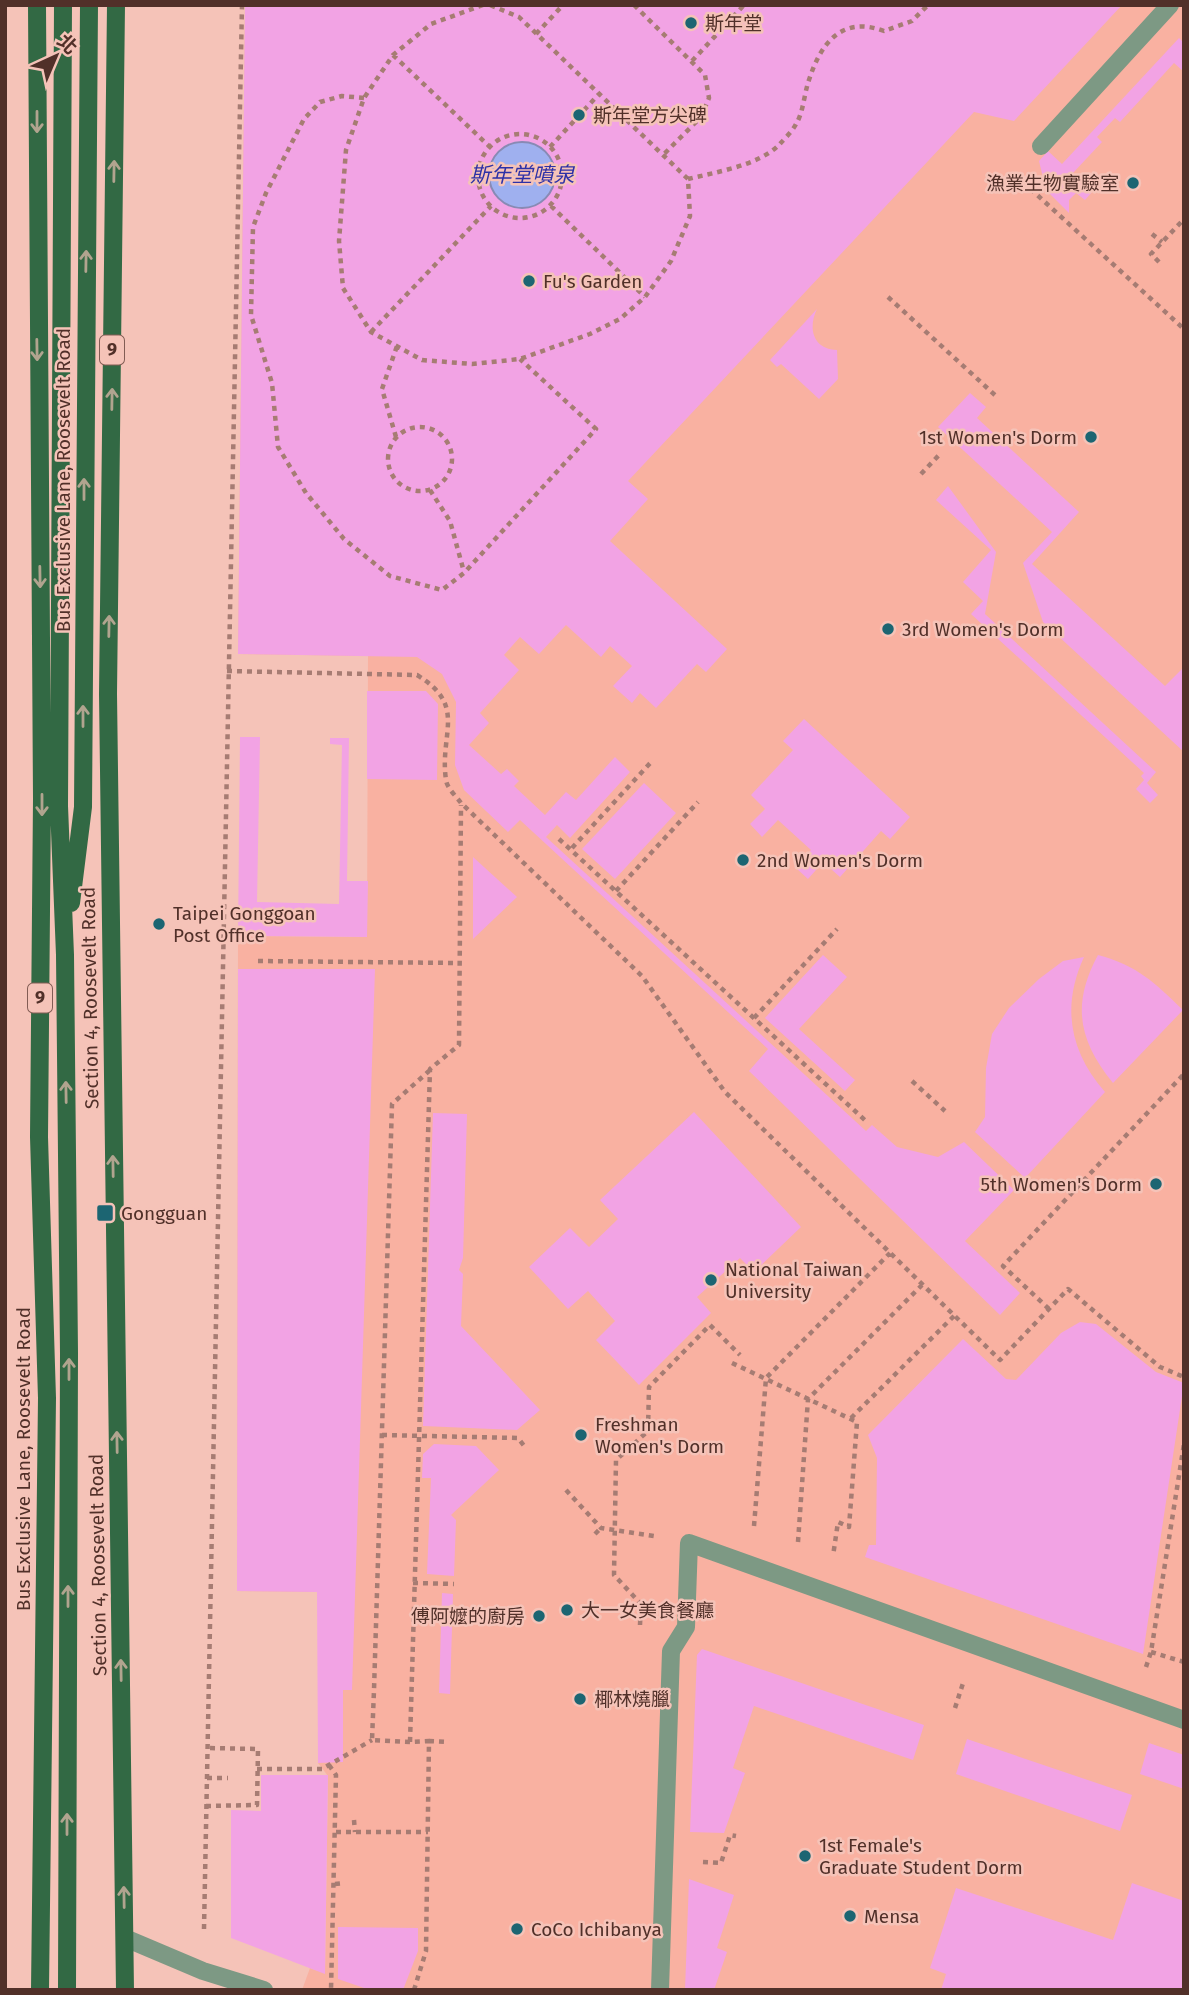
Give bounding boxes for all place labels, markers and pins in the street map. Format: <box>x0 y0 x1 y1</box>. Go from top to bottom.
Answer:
place label: 斯年堂 <box>705 12 762 35</box>
marker: 斯年堂 <box>683 15 699 31</box>
place label: 斯年堂方尖碑 <box>593 104 707 127</box>
marker: 斯年堂方尖碑 <box>571 107 587 123</box>
place label: 漁業生物實驗室 <box>986 172 1119 195</box>
marker: 漁業生物實驗室 <box>1125 175 1141 191</box>
place label: Fu's Garden <box>543 270 643 293</box>
marker: Fu's Garden <box>521 273 537 289</box>
place label: 1st Women's Dorm <box>919 426 1077 449</box>
marker: 1st Women's Dorm <box>1083 429 1099 445</box>
place label: 3rd Women's Dorm <box>902 618 1064 641</box>
marker: 3rd Women's Dorm <box>880 621 896 637</box>
place label: 2nd Women's Dorm <box>757 849 923 872</box>
marker: 2nd Women's Dorm <box>735 852 751 868</box>
place label: Taipei Gonggoan Post Office <box>173 902 316 947</box>
marker: Taipei Gonggoan Post Office <box>151 916 167 932</box>
place label: 5th Women's Dorm <box>981 1173 1142 1196</box>
marker: 5th Women's Dorm <box>1148 1176 1164 1192</box>
place label: Gongguan <box>121 1202 207 1225</box>
marker: Gongguan <box>95 1203 115 1223</box>
place label: National Taiwan University <box>725 1258 863 1303</box>
marker: National Taiwan University <box>703 1272 719 1288</box>
place label: Freshman Women's Dorm <box>595 1413 724 1458</box>
marker: Freshman Women's Dorm <box>573 1427 589 1443</box>
place label: 大一女美食餐廳 <box>581 1599 714 1622</box>
marker: 大一女美食餐廳 <box>559 1602 575 1618</box>
place label: 傅阿嬤的廚房 <box>411 1605 525 1628</box>
marker: 傅阿嬤的廚房 <box>531 1608 547 1624</box>
place label: 椰林燒臘 <box>594 1688 670 1711</box>
marker: 椰林燒臘 <box>572 1691 588 1707</box>
place label: 1st Female's Graduate Student Dorm <box>819 1834 1023 1879</box>
marker: 1st Female's Graduate Student Dorm <box>797 1848 813 1864</box>
place label: Mensa <box>864 1905 919 1928</box>
marker: Mensa <box>842 1908 858 1924</box>
place label: CoCo Ichibanya <box>531 1918 662 1941</box>
marker: CoCo Ichibanya <box>509 1921 525 1937</box>

